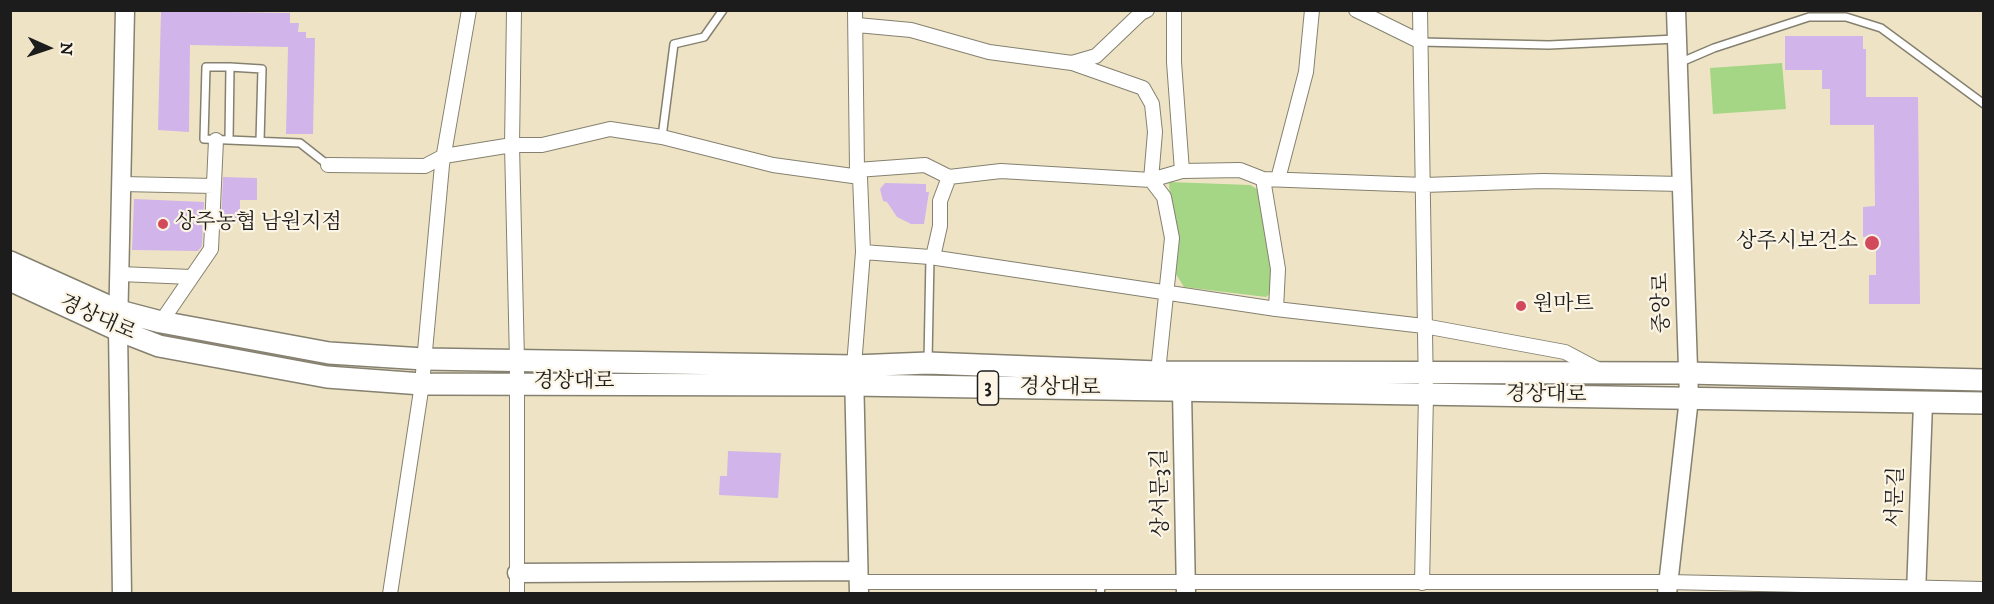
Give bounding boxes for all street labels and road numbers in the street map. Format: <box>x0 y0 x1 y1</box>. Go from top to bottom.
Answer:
street label: 중앙로 <box>1650 272 1676 334</box>
street label: 경상대로 <box>55 291 139 347</box>
street label: 경상대로 <box>533 370 615 396</box>
road number: 3 <box>978 371 998 405</box>
street label: 경상대로 <box>1019 376 1101 402</box>
street label: 경상대로 <box>1505 383 1587 409</box>
street label: 상서문3길 <box>1149 448 1175 538</box>
street label: 서문길 <box>1883 466 1911 528</box>

